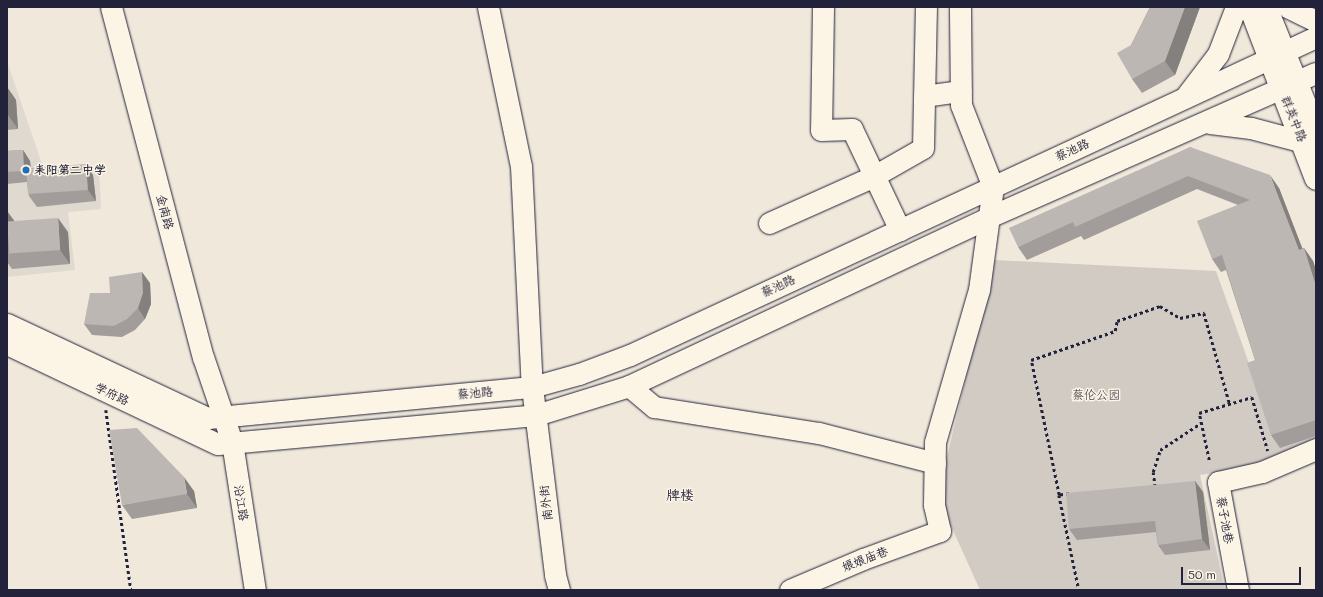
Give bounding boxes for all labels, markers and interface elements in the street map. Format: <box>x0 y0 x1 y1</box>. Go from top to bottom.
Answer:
street label: 群英中路 <box>1278 94 1310 144</box>
street label: 蔡池路 <box>1053 136 1091 164</box>
place label: 耒阳第二中学 <box>34 163 106 177</box>
marker: 耒阳第二中学 <box>21 165 31 175</box>
street label: 金南路 <box>153 193 177 231</box>
street label: 蔡池路 <box>759 272 797 300</box>
street label: 学府路 <box>93 380 131 408</box>
street label: 蔡池路 <box>456 384 494 402</box>
park label: 蔡伦公园 <box>1072 388 1120 402</box>
street label: 沿江路 <box>231 484 251 522</box>
street label: 南外街 <box>537 484 555 522</box>
district label: 牌楼 <box>666 487 694 503</box>
street label: 蔡子池巷 <box>1214 495 1236 545</box>
street label: 娘娘庙巷 <box>840 544 890 574</box>
scale bar <box>1183 559 1303 585</box>
text: 50 m <box>1188 566 1216 582</box>

